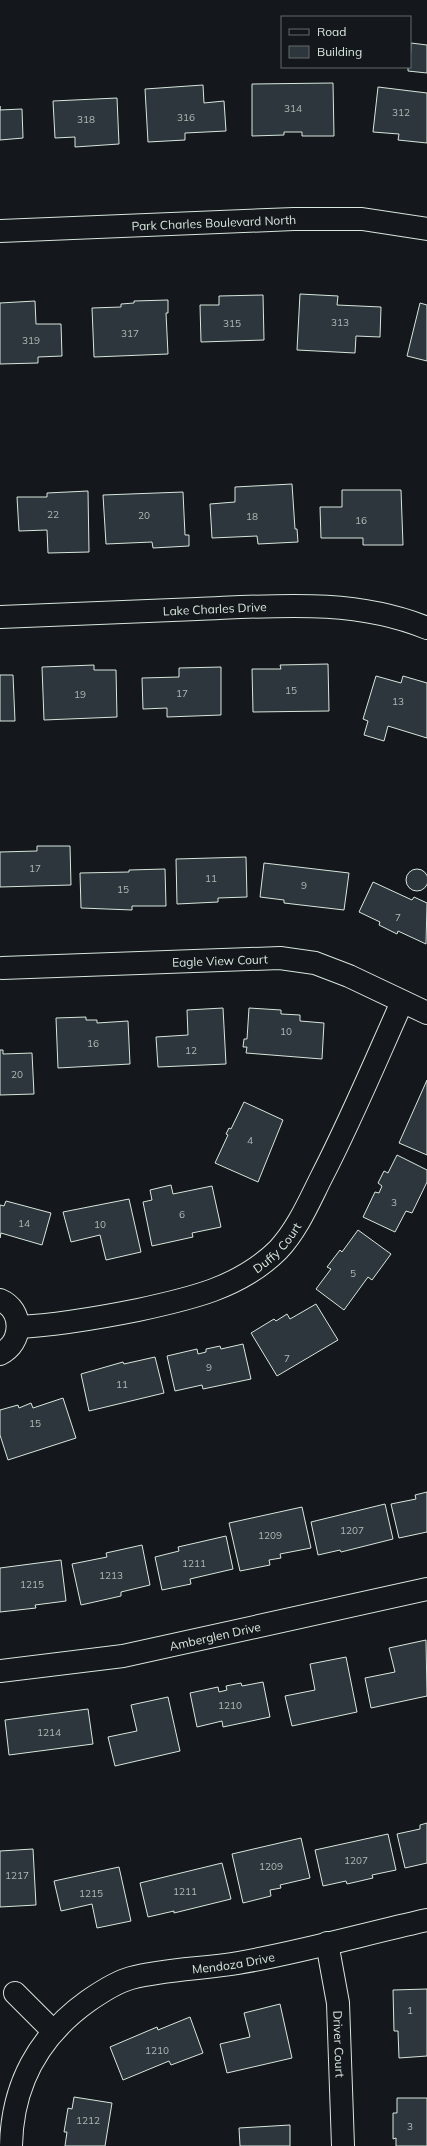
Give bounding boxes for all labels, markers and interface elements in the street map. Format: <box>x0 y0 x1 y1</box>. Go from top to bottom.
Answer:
legend <box>281 16 411 68</box>
text: Road <box>317 24 346 39</box>
text: Building <box>317 44 362 59</box>
house number: 314 <box>284 102 302 115</box>
house number: 312 <box>392 106 410 119</box>
house number: 316 <box>177 111 195 124</box>
house number: 318 <box>77 113 95 126</box>
street label: Park Charles Boulevard North <box>131 211 296 233</box>
house number: 313 <box>331 316 349 329</box>
house number: 315 <box>223 317 241 330</box>
house number: 317 <box>121 327 139 340</box>
house number: 319 <box>22 334 40 347</box>
house number: 22 <box>47 508 59 521</box>
house number: 20 <box>138 509 150 522</box>
house number: 18 <box>246 510 258 523</box>
house number: 16 <box>355 514 367 527</box>
street label: Lake Charles Drive <box>163 599 267 618</box>
house number: 15 <box>285 684 297 697</box>
house number: 17 <box>176 687 188 700</box>
house number: 19 <box>74 688 86 701</box>
house number: 13 <box>392 695 404 708</box>
house number: 17 <box>29 862 41 875</box>
house number: 11 <box>205 872 217 885</box>
house number: 9 <box>301 879 307 892</box>
house number: 15 <box>117 883 129 896</box>
house number: 7 <box>395 911 401 924</box>
street label: Eagle View Court <box>172 951 268 969</box>
house number: 10 <box>280 1025 292 1038</box>
house number: 16 <box>87 1037 99 1050</box>
house number: 12 <box>185 1044 197 1057</box>
house number: 20 <box>11 1068 23 1081</box>
house number: 4 <box>247 1134 253 1147</box>
house number: 3 <box>391 1196 397 1209</box>
house number: 6 <box>179 1208 185 1221</box>
house number: 14 <box>18 1217 30 1230</box>
house number: 10 <box>94 1218 106 1231</box>
street label: Duffy Court <box>250 1220 304 1276</box>
house number: 5 <box>350 1267 356 1280</box>
house number: 7 <box>284 1352 290 1365</box>
house number: 9 <box>206 1361 212 1374</box>
house number: 11 <box>116 1378 128 1391</box>
house number: 15 <box>29 1417 41 1430</box>
house number: 1207 <box>340 1524 364 1537</box>
house number: 1209 <box>258 1529 282 1542</box>
house number: 1211 <box>182 1557 206 1570</box>
house number: 1213 <box>99 1569 123 1582</box>
house number: 1215 <box>20 1578 44 1591</box>
street label: Amberglen Drive <box>168 1618 262 1653</box>
house number: 1210 <box>218 1699 242 1712</box>
house number: 1214 <box>37 1726 61 1739</box>
house number: 1207 <box>344 1854 368 1867</box>
house number: 1209 <box>259 1860 283 1873</box>
house number: 1217 <box>5 1869 29 1882</box>
house number: 1211 <box>173 1885 197 1898</box>
house number: 1215 <box>79 1887 103 1900</box>
street label: Mendoza Drive <box>191 1949 276 1976</box>
house number: 1 <box>407 2004 413 2017</box>
street label: Driver Court <box>331 2010 348 2078</box>
house number: 1210 <box>145 2044 169 2057</box>
house number: 1212 <box>76 2114 100 2127</box>
house number: 3 <box>407 2120 413 2133</box>

